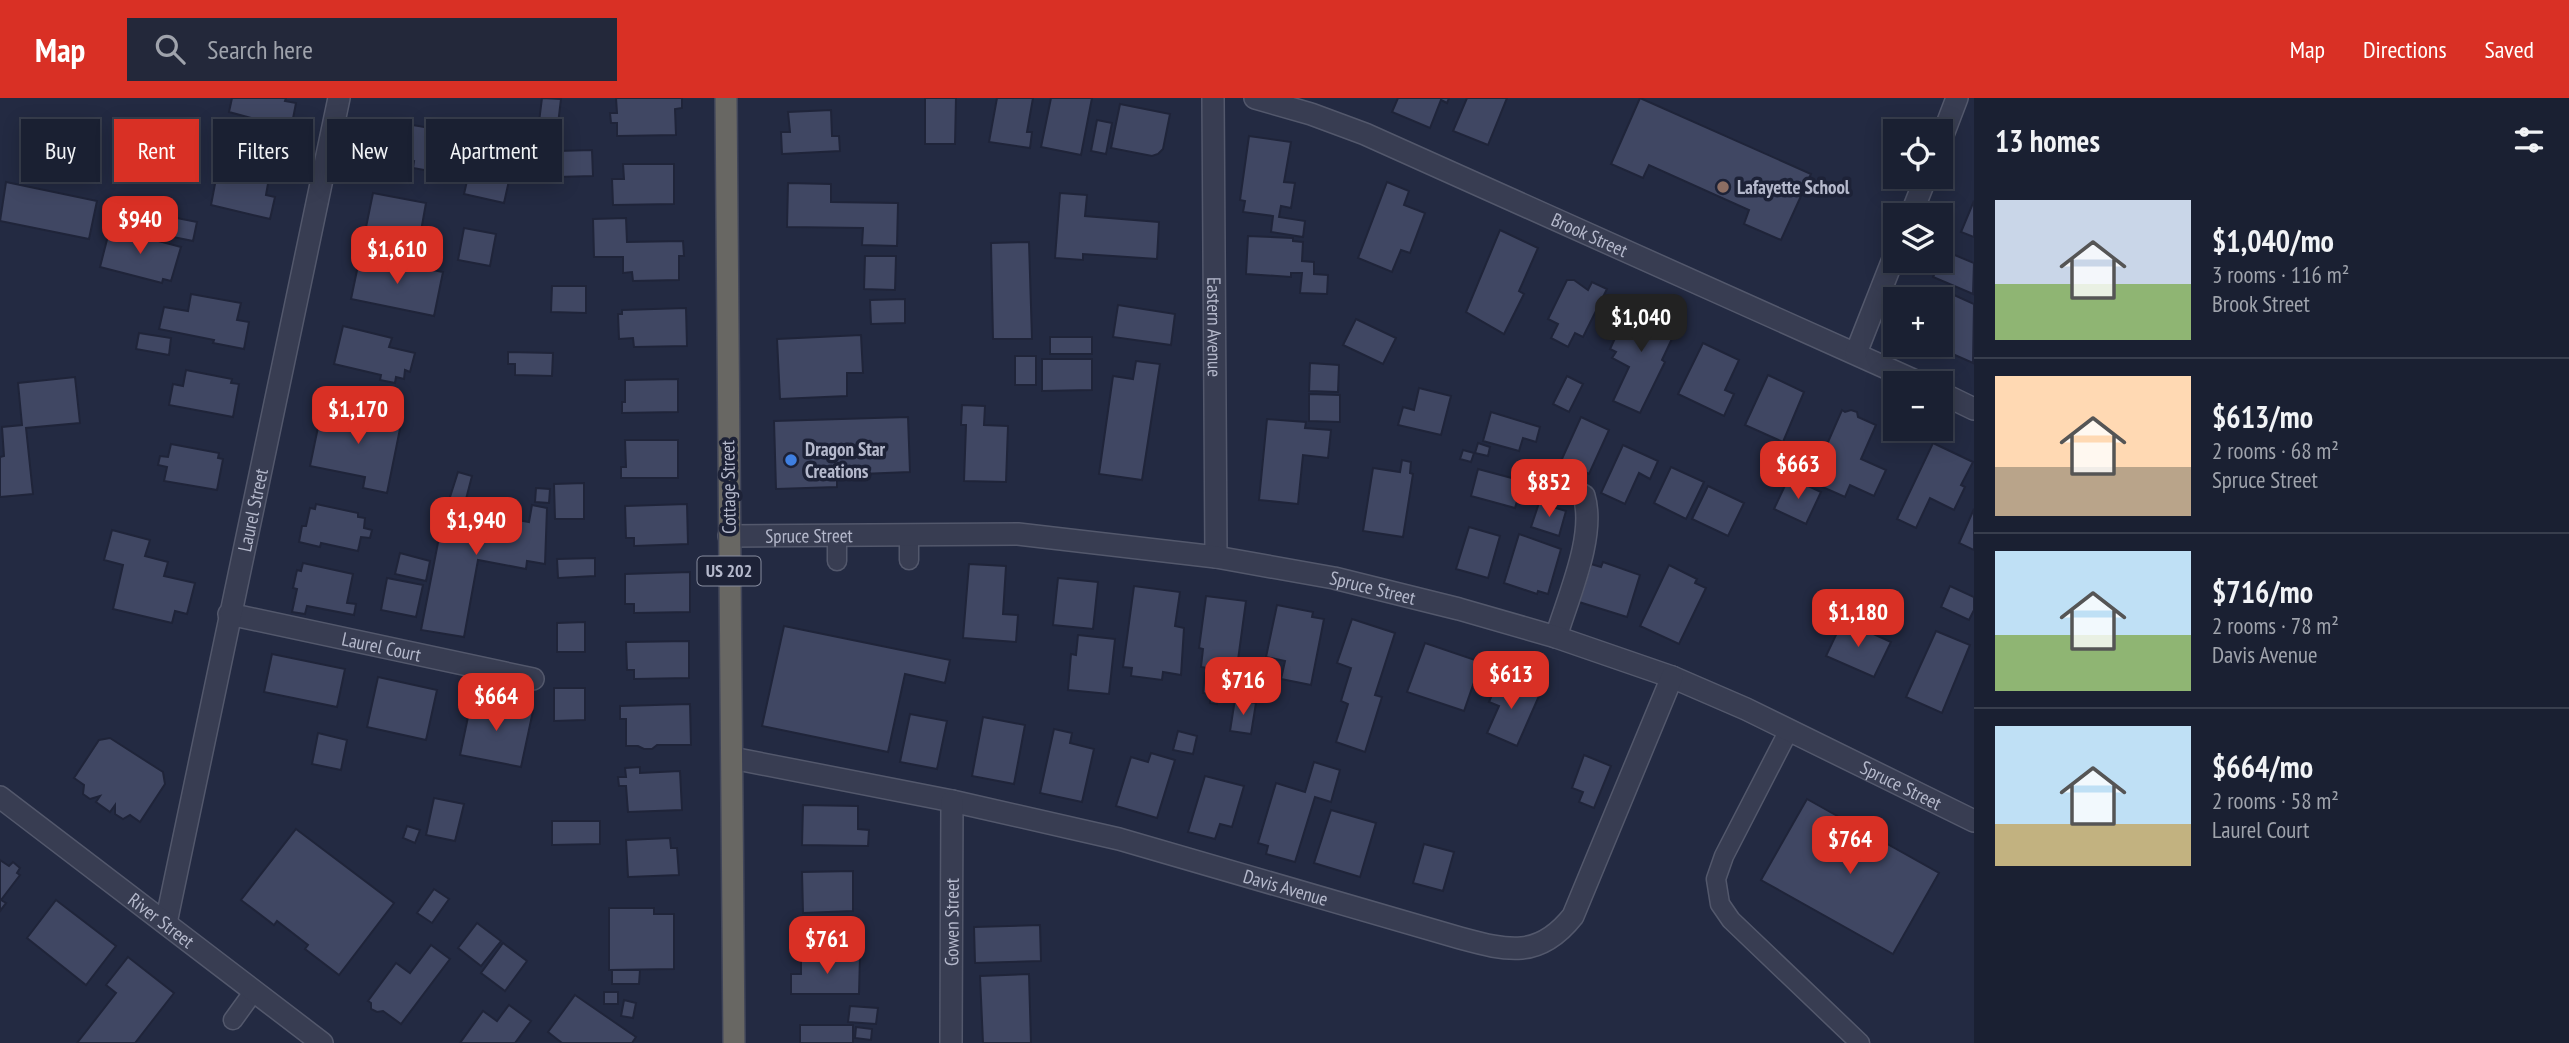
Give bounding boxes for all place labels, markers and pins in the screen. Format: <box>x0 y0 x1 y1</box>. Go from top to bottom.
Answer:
place label: Lafayette School <box>1737 175 1850 199</box>
marker: Lafayette School <box>1715 179 1731 195</box>
pin: $940 <box>99 197 181 256</box>
pin: $1,610 <box>340 226 454 286</box>
pin: $1,040 <box>1584 294 1698 354</box>
pin: $1,170 <box>301 386 415 446</box>
place label: Dragon Star Creations <box>805 437 886 483</box>
pin: $663 <box>1757 442 1839 501</box>
marker: Dragon Star Creations <box>783 452 799 468</box>
pin: $852 <box>1508 460 1590 519</box>
pin: $1,940 <box>419 498 533 557</box>
pin: $1,180 <box>1801 589 1915 649</box>
pin: $613 <box>1470 652 1552 711</box>
pin: $716 <box>1202 658 1284 717</box>
pin: $664 <box>455 674 537 733</box>
pin: $764 <box>1809 816 1891 876</box>
pin: $761 <box>786 916 868 976</box>

